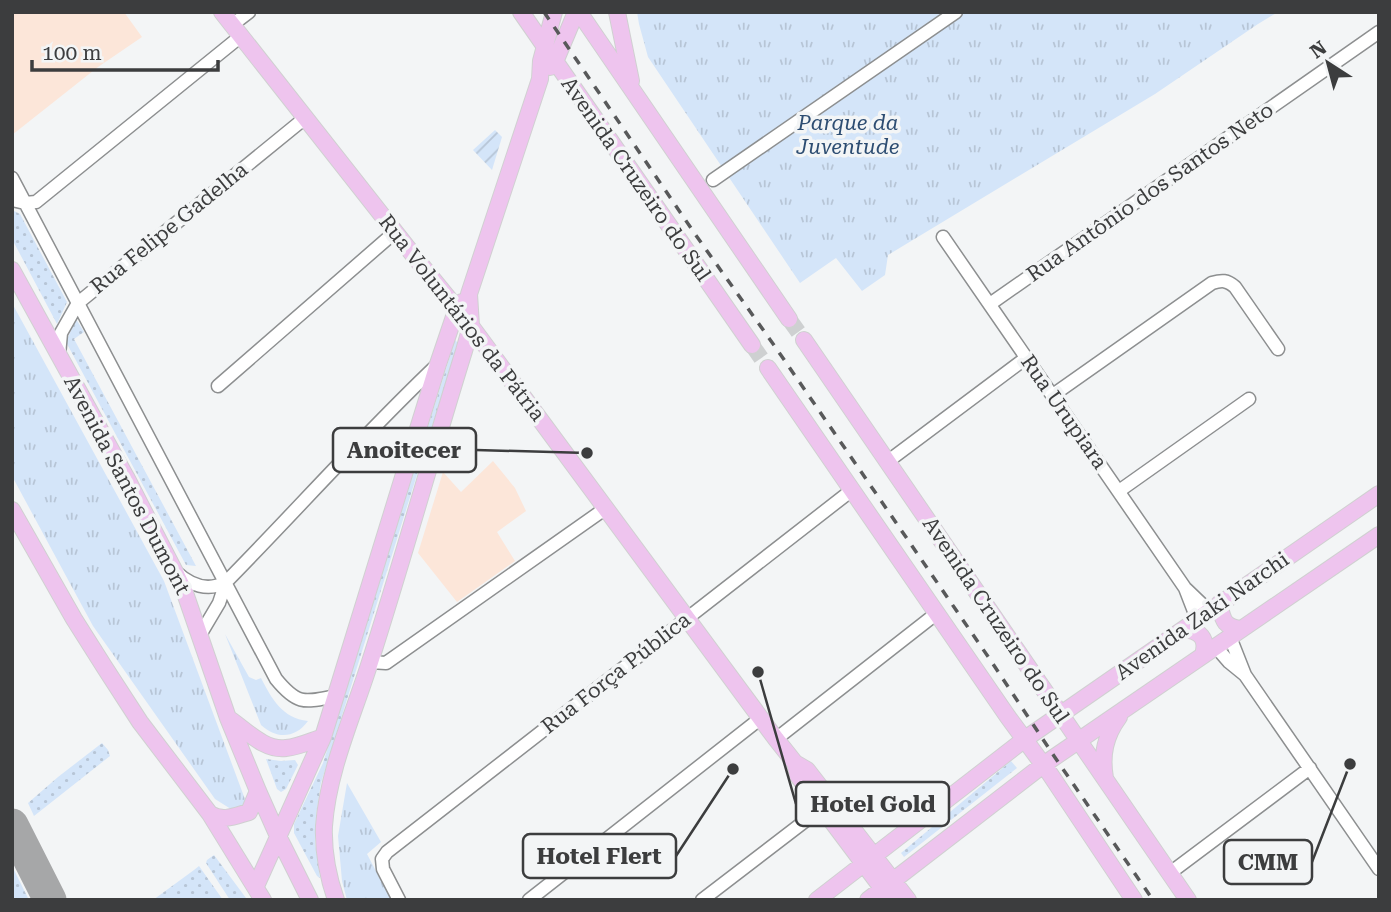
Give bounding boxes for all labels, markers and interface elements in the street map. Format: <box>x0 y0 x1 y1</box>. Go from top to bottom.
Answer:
scale bar <box>32 28 217 72</box>
north arrow <box>1293 28 1363 98</box>
text: N <box>1306 36 1331 63</box>
text: 100 m <box>42 41 102 65</box>
street label: Avenida Cruzeiro do Sul <box>556 72 716 286</box>
street label: Rua Antônio dos Santos Neto <box>1022 97 1278 287</box>
park label: Parque da Juventude <box>796 111 899 159</box>
street label: Rua Felipe Gadelha <box>86 157 253 299</box>
street label: Rua Voluntários da Pátria <box>374 210 550 426</box>
street label: Rua Urupiara <box>1016 350 1113 474</box>
street label: Avenida Santos Dumont <box>59 371 195 599</box>
callout: Anoitecer <box>333 428 476 472</box>
text: Anoitecer <box>347 437 461 464</box>
street label: Avenida Cruzeiro do Sul <box>918 512 1074 728</box>
street label: Avenida Zaki Narchi <box>1111 547 1293 685</box>
street label: Rua Força Pública <box>537 607 696 739</box>
callout: Hotel Gold <box>796 782 949 826</box>
text: Hotel Gold <box>810 791 936 818</box>
callout: Hotel Flert <box>523 834 676 878</box>
callout: CMM <box>1224 840 1312 884</box>
text: Hotel Flert <box>536 843 662 870</box>
text: CMM <box>1238 849 1298 876</box>

